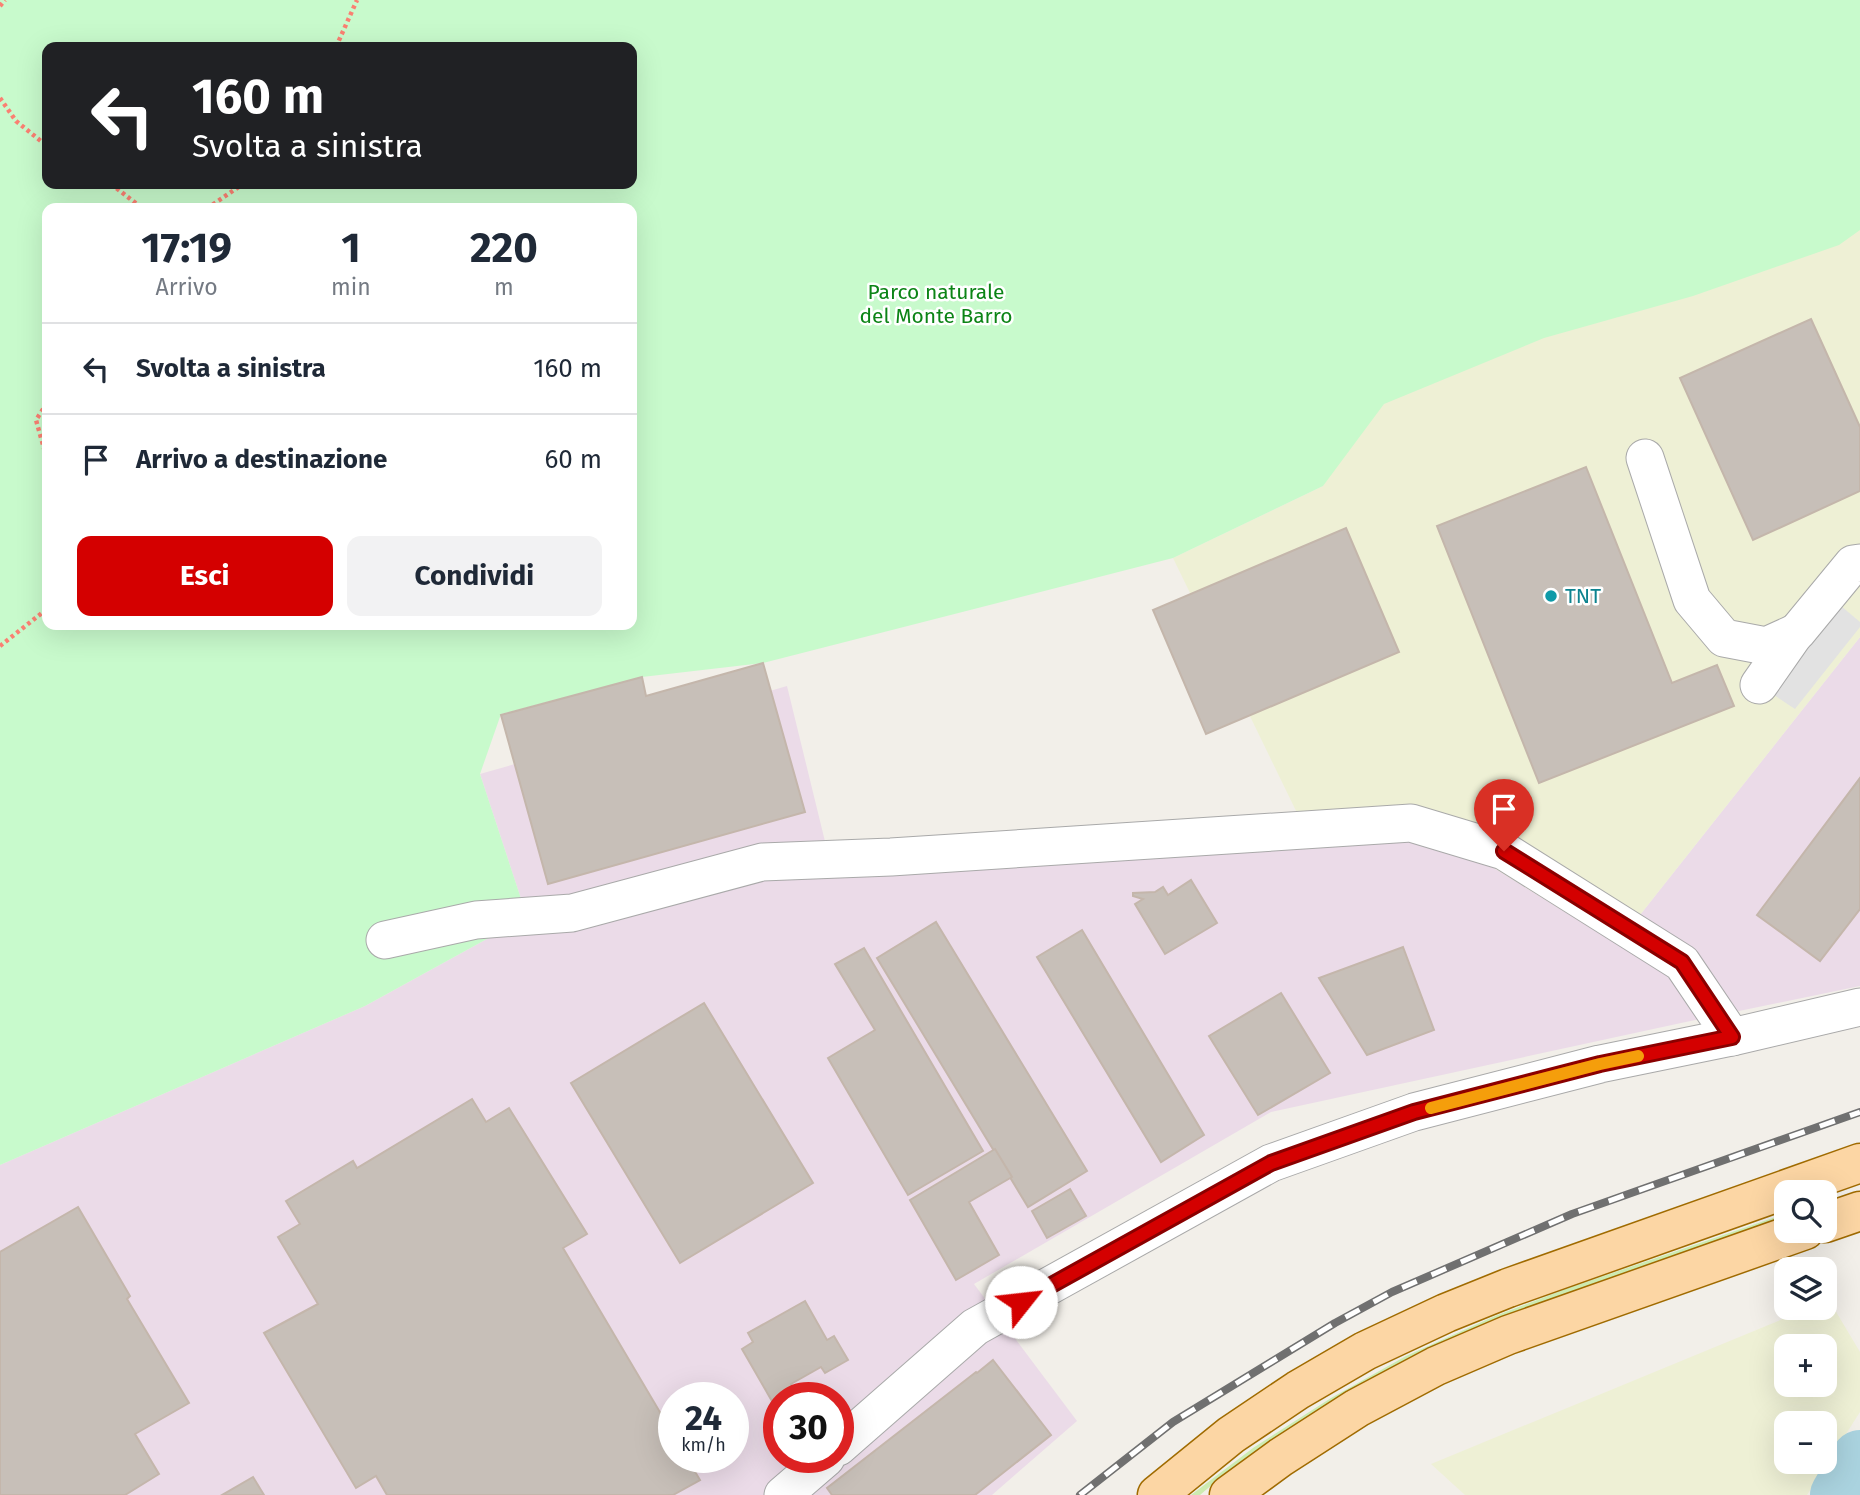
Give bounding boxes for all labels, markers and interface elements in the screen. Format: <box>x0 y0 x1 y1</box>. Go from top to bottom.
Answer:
text: 160 m <box>192 67 324 126</box>
icon: left <box>77 70 168 161</box>
text: Svolta a sinistra <box>192 127 423 165</box>
text: 17:19 <box>141 223 232 273</box>
text: 1 <box>341 223 361 273</box>
text: 220 <box>470 223 538 273</box>
text: Arrivo <box>155 273 218 301</box>
text: min <box>331 273 371 301</box>
text: m <box>494 273 514 301</box>
park label: Parco naturale del Monte Barro <box>860 279 1012 329</box>
icon: left <box>77 350 115 388</box>
text: Svolta a sinistra <box>136 353 326 384</box>
text: 160 m <box>533 353 602 384</box>
icon: arrive <box>77 441 115 479</box>
text: Arrivo a destinazione <box>136 444 387 475</box>
text: 60 m <box>544 444 602 475</box>
button: Esci <box>77 536 333 616</box>
button: Condividi <box>347 536 602 616</box>
place label: TNT <box>1565 583 1601 609</box>
marker: TNT <box>1543 588 1559 604</box>
pin <box>1474 779 1534 851</box>
icon: arrive <box>1485 790 1523 828</box>
map controls <box>1774 1180 1837 1474</box>
button: search <box>1774 1180 1837 1243</box>
button: layers <box>1774 1257 1837 1320</box>
position arrow <box>984 1265 1058 1339</box>
button: + <box>1774 1334 1837 1397</box>
speed limit sign: 30 <box>763 1382 854 1473</box>
text: 24 <box>685 1397 722 1439</box>
button: − <box>1774 1411 1837 1474</box>
text: km/h <box>681 1434 726 1456</box>

